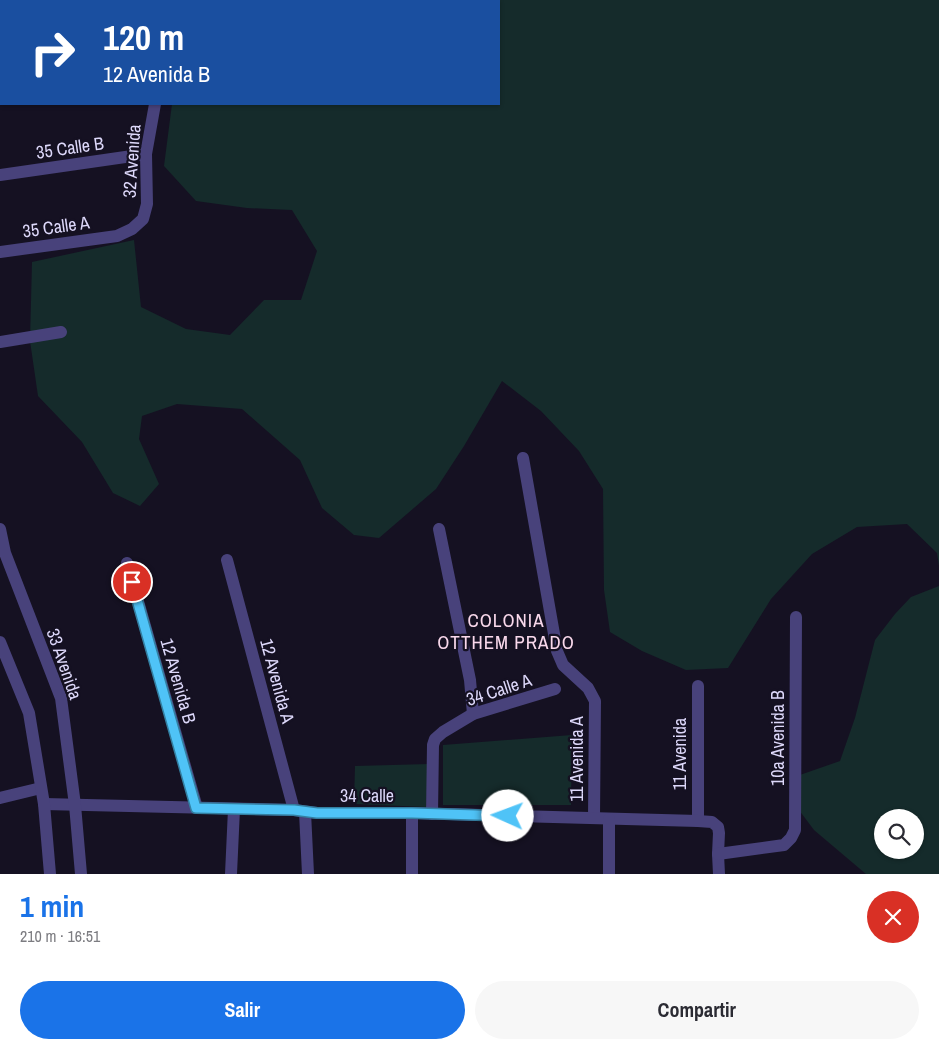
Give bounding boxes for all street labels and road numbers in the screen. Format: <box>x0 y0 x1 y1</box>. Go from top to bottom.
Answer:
street label: 32 Avenida <box>116 123 147 199</box>
street label: 35 Calle B <box>34 130 106 165</box>
street label: 35 Calle A <box>21 209 91 244</box>
street label: 33 Avenida <box>41 625 88 703</box>
street label: 12 Avenida B <box>154 635 203 727</box>
street label: 12 Avenida A <box>254 636 301 726</box>
street label: 34 Calle A <box>463 667 535 712</box>
street label: 10a Avenida B <box>765 690 790 786</box>
street label: 11 Avenida A <box>564 716 589 802</box>
street label: 11 Avenida <box>667 718 692 790</box>
street label: 34 Calle <box>340 783 394 808</box>

